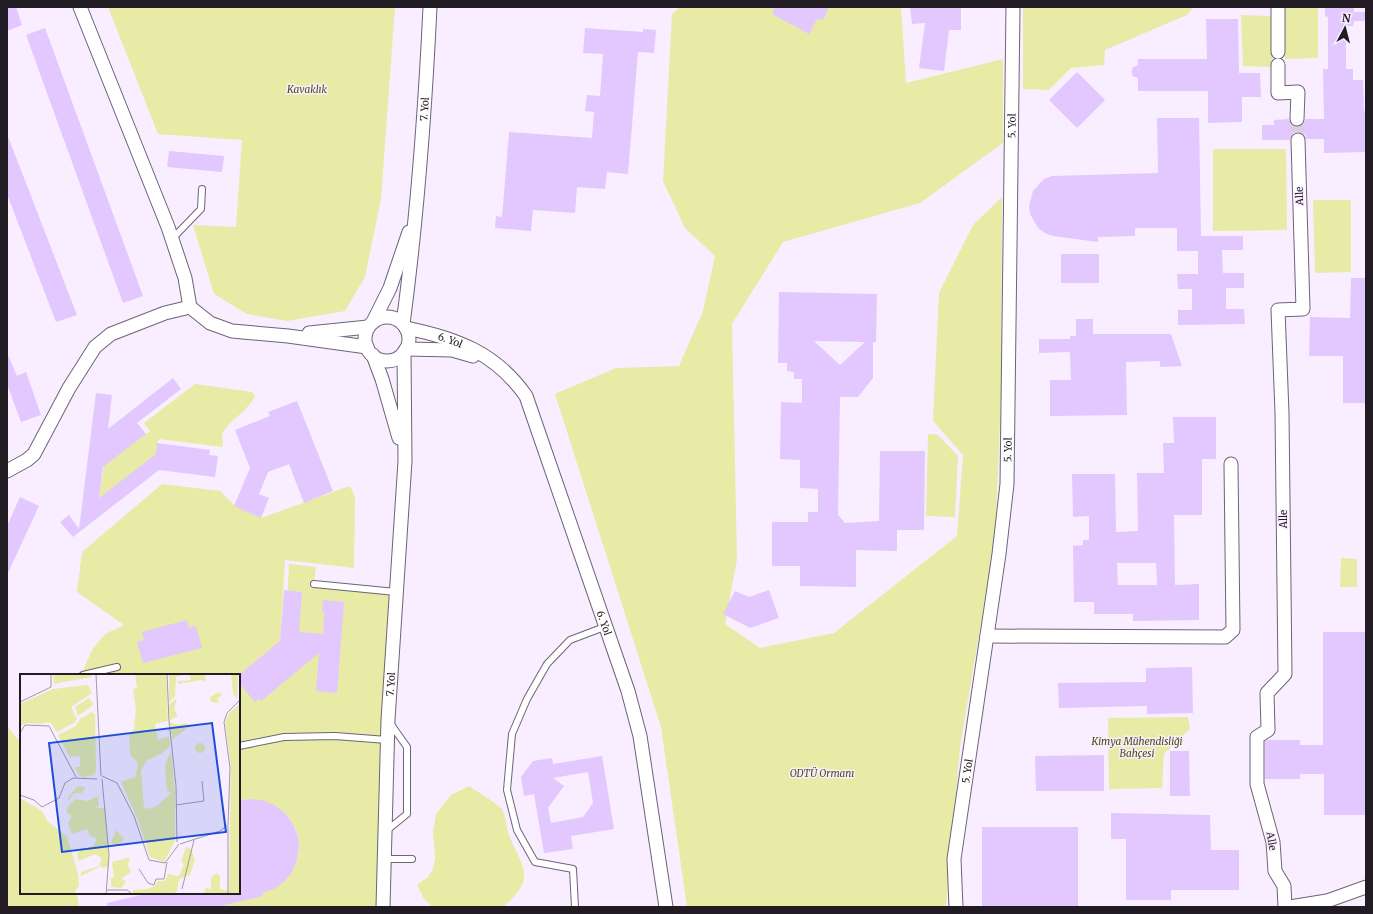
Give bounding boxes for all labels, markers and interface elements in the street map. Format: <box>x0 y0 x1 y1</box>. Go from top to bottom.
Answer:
north arrow <box>1325 8 1365 48</box>
text: N <box>1341 11 1352 26</box>
park label: Kavaklık <box>286 83 327 96</box>
street label: 7. Yol <box>417 97 432 122</box>
street label: 5. Yol <box>1005 113 1019 138</box>
street label: Alle <box>1293 186 1306 207</box>
street label: 6. Yol <box>436 330 465 351</box>
street label: 5. Yol <box>1001 437 1015 462</box>
street label: Alle <box>1277 510 1290 529</box>
street label: 6. Yol <box>594 609 614 637</box>
street label: 7. Yol <box>384 672 398 697</box>
inset map <box>20 674 240 894</box>
park label: Kimya Mühendisliği Bahçesi <box>1090 735 1183 760</box>
street label: 5. Yol <box>959 758 976 784</box>
park label: ODTÜ Ormanı <box>790 766 854 780</box>
street label: Alle <box>1263 830 1280 851</box>

